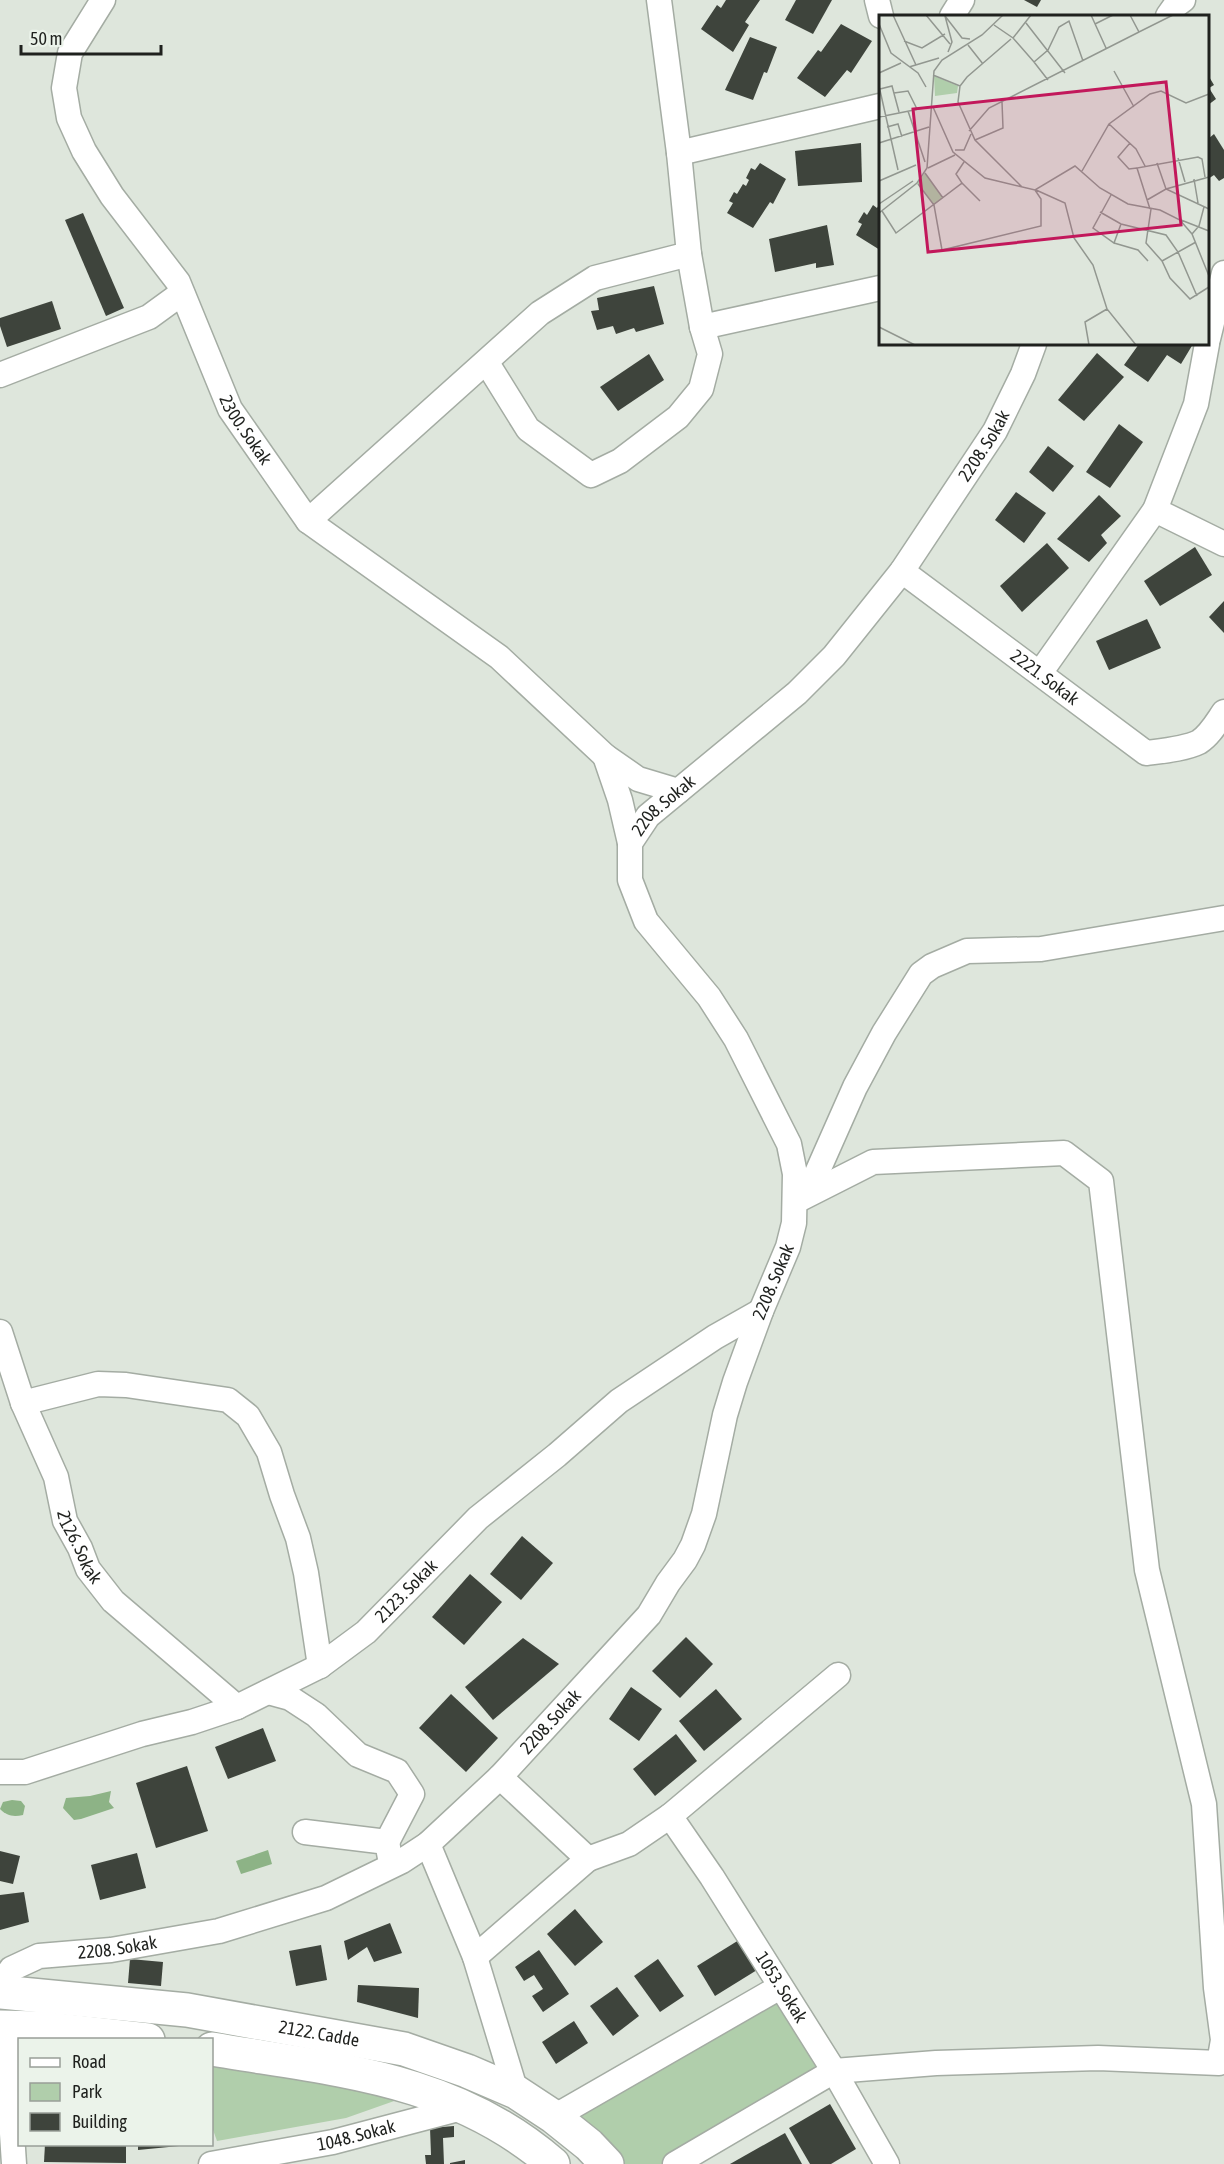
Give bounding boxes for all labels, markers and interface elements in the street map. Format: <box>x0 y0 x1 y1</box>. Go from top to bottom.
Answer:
inset map <box>879 15 1209 345</box>
scale bar <box>21 18 160 56</box>
text: 50 m <box>30 28 62 49</box>
street label: 2300. Sokak <box>215 392 277 469</box>
street label: 2208. Sokak <box>954 407 1014 485</box>
street label: 2221. Sokak <box>1007 645 1083 709</box>
street label: 2208. Sokak <box>627 770 699 840</box>
street label: 2208. Sokak <box>748 1241 798 1322</box>
street label: 2126. Sokak <box>53 1509 107 1588</box>
street label: 2123. Sokak <box>370 1555 441 1627</box>
street label: 2208. Sokak <box>516 1685 585 1758</box>
street label: 2208. Sokak <box>77 1931 159 1963</box>
street label: 1053. Sokak <box>752 1948 812 2027</box>
street label: 2122. Cadde <box>277 2016 361 2051</box>
legend <box>18 2038 213 2146</box>
text: Road <box>72 2051 106 2072</box>
text: Park <box>72 2081 102 2102</box>
text: Building <box>72 2111 127 2132</box>
street label: 1048. Sokak <box>315 2115 397 2155</box>

